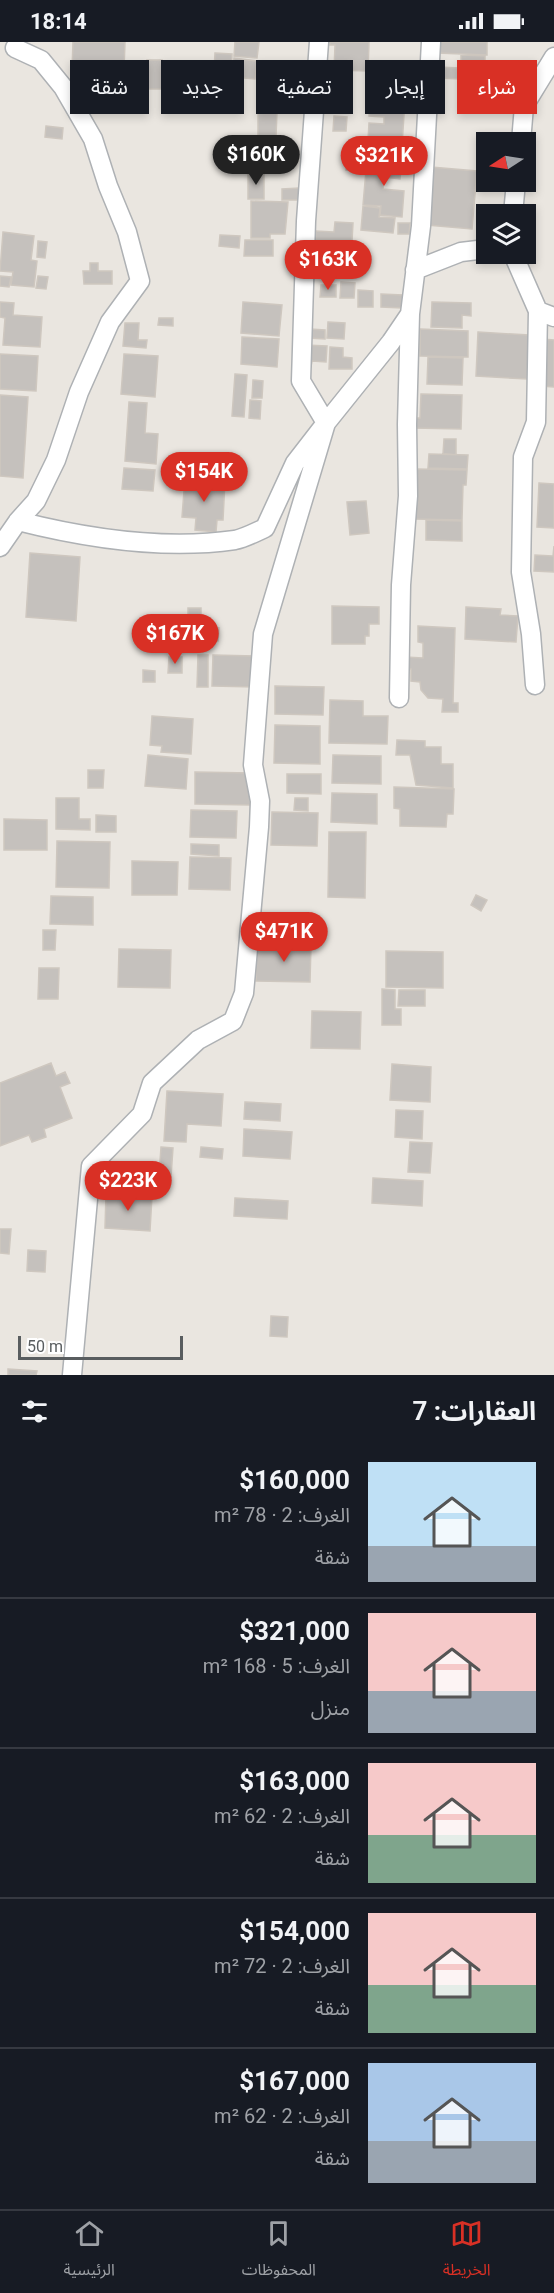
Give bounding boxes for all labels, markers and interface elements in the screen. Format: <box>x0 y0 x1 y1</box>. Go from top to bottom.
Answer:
text: 18:14 <box>30 9 87 34</box>
chip: شقة <box>70 60 149 114</box>
chip: جديد <box>161 60 244 114</box>
chip: تصفية <box>256 60 353 114</box>
chip: إيجار <box>365 60 445 114</box>
chip: شراء <box>457 60 537 114</box>
north arrow <box>476 132 536 192</box>
map controls <box>476 132 536 264</box>
pin: $160K <box>214 135 298 186</box>
pin: $321K <box>342 136 426 187</box>
text: $160K <box>227 142 285 166</box>
text: $321K <box>355 143 413 167</box>
button: layers <box>476 204 536 264</box>
pin: $163K <box>286 240 370 291</box>
text: $163K <box>299 247 357 271</box>
pin: $154K <box>162 452 246 503</box>
text: $154K <box>175 459 233 483</box>
pin: $167K <box>133 614 217 665</box>
text: $167K <box>146 621 204 645</box>
pin: $471K <box>242 912 326 963</box>
text: $471K <box>255 919 313 943</box>
pin: $223K <box>86 1161 170 1212</box>
text: $223K <box>99 1168 157 1192</box>
scale bar <box>18 1333 183 1360</box>
text: 50 m <box>27 1337 63 1356</box>
icon: filters <box>18 1395 51 1428</box>
text: العقارات: 7 <box>412 1396 536 1426</box>
text: $160,000 <box>239 1465 350 1495</box>
icon: home <box>416 1486 488 1558</box>
text: الغرف: 2 · 78 m² <box>214 1503 350 1527</box>
text: شقة <box>315 1545 350 1569</box>
text: $321,000 <box>239 1616 350 1646</box>
icon: home <box>416 1637 488 1709</box>
text: الغرف: 5 · 168 m² <box>203 1654 350 1678</box>
text: منزل <box>311 1696 350 1720</box>
text: $163,000 <box>239 1766 350 1796</box>
icon: home <box>416 1787 488 1859</box>
text: الغرف: 2 · 62 m² <box>214 1804 350 1828</box>
text: شقة <box>315 1846 350 1870</box>
text: $154,000 <box>239 1916 350 1946</box>
icon: home <box>416 1937 488 2009</box>
text: الغرف: 2 · 72 m² <box>214 1954 350 1978</box>
text: شقة <box>315 1996 350 2020</box>
text: $167,000 <box>239 2066 350 2096</box>
icon: home <box>416 2087 488 2159</box>
text: الغرف: 2 · 62 m² <box>214 2104 350 2128</box>
text: شقة <box>315 2146 350 2170</box>
tab: الرئيسية <box>63 2217 115 2287</box>
tab: المحفوظات <box>242 2217 316 2287</box>
tab: الخريطة <box>443 2217 491 2287</box>

